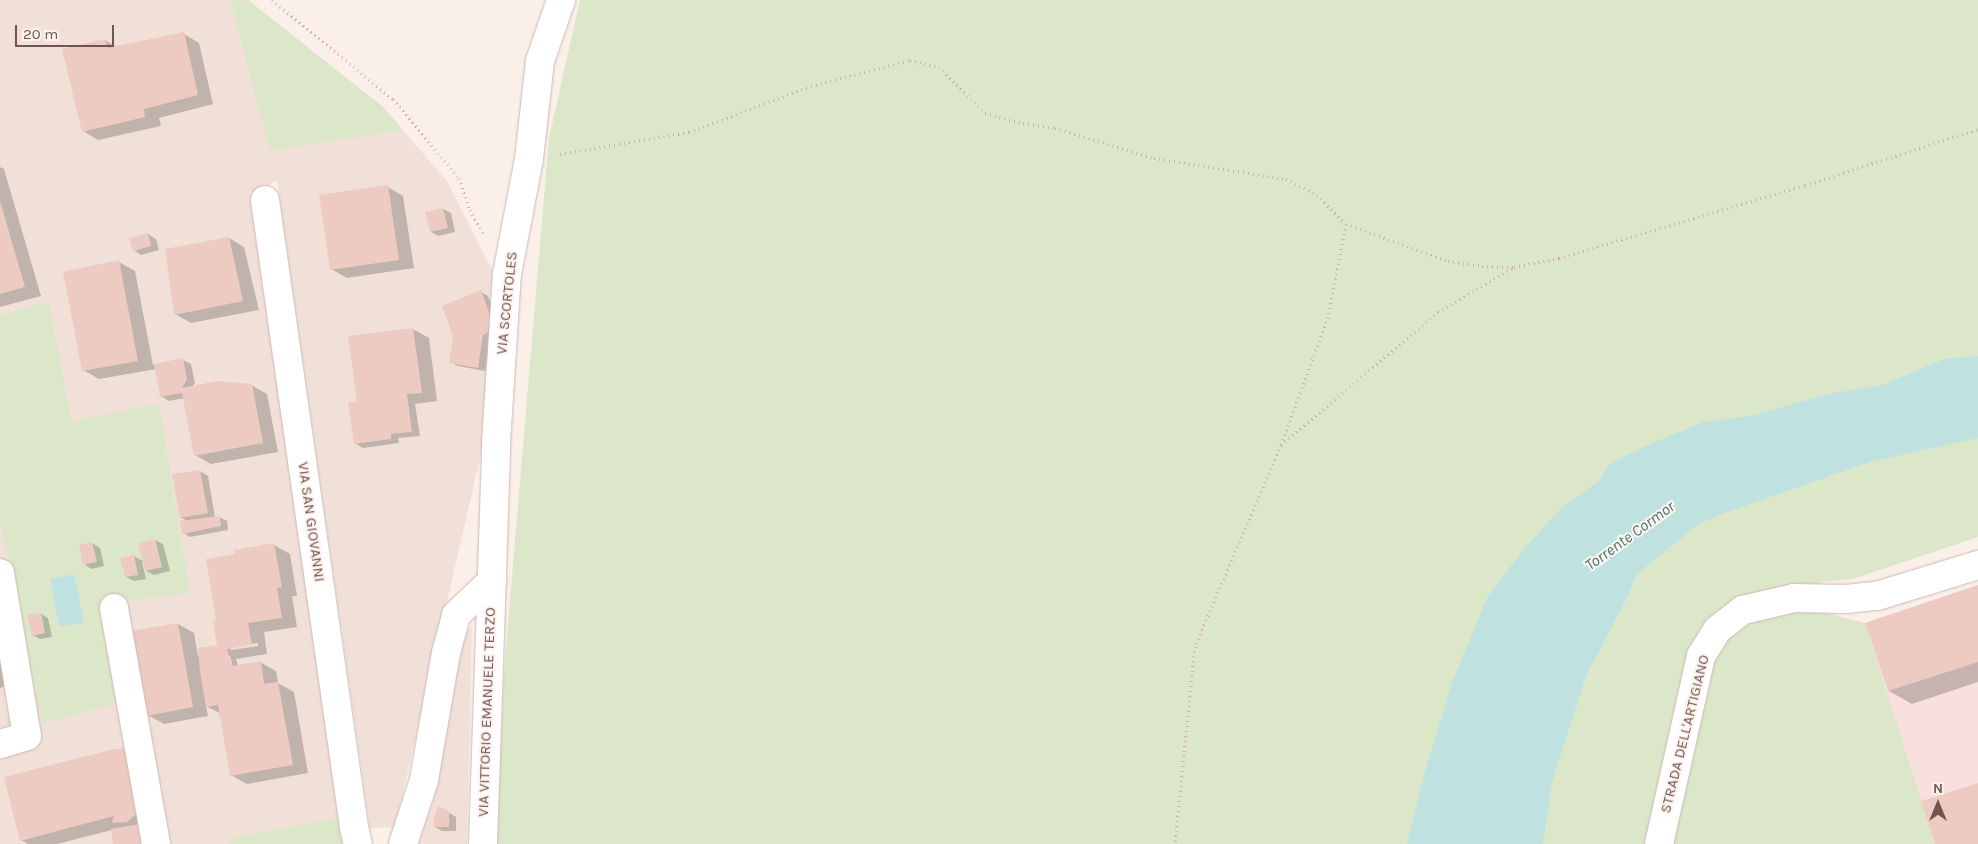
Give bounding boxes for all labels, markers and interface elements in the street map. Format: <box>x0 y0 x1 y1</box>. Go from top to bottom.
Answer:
scale bar <box>18 15 116 47</box>
text: 20 m <box>23 25 58 43</box>
street label: VIA SCORTOLES <box>493 251 521 355</box>
street label: VIA SAN GIOVANNI <box>294 461 328 583</box>
water label: Torrente Cormor <box>1581 497 1679 575</box>
street label: VIA VITTORIO EMANUELE TERZO <box>474 607 500 817</box>
street label: STRADA DELL'ARTIGIANO <box>1657 653 1713 815</box>
north arrow <box>1913 779 1963 829</box>
text: N <box>1933 780 1943 797</box>

